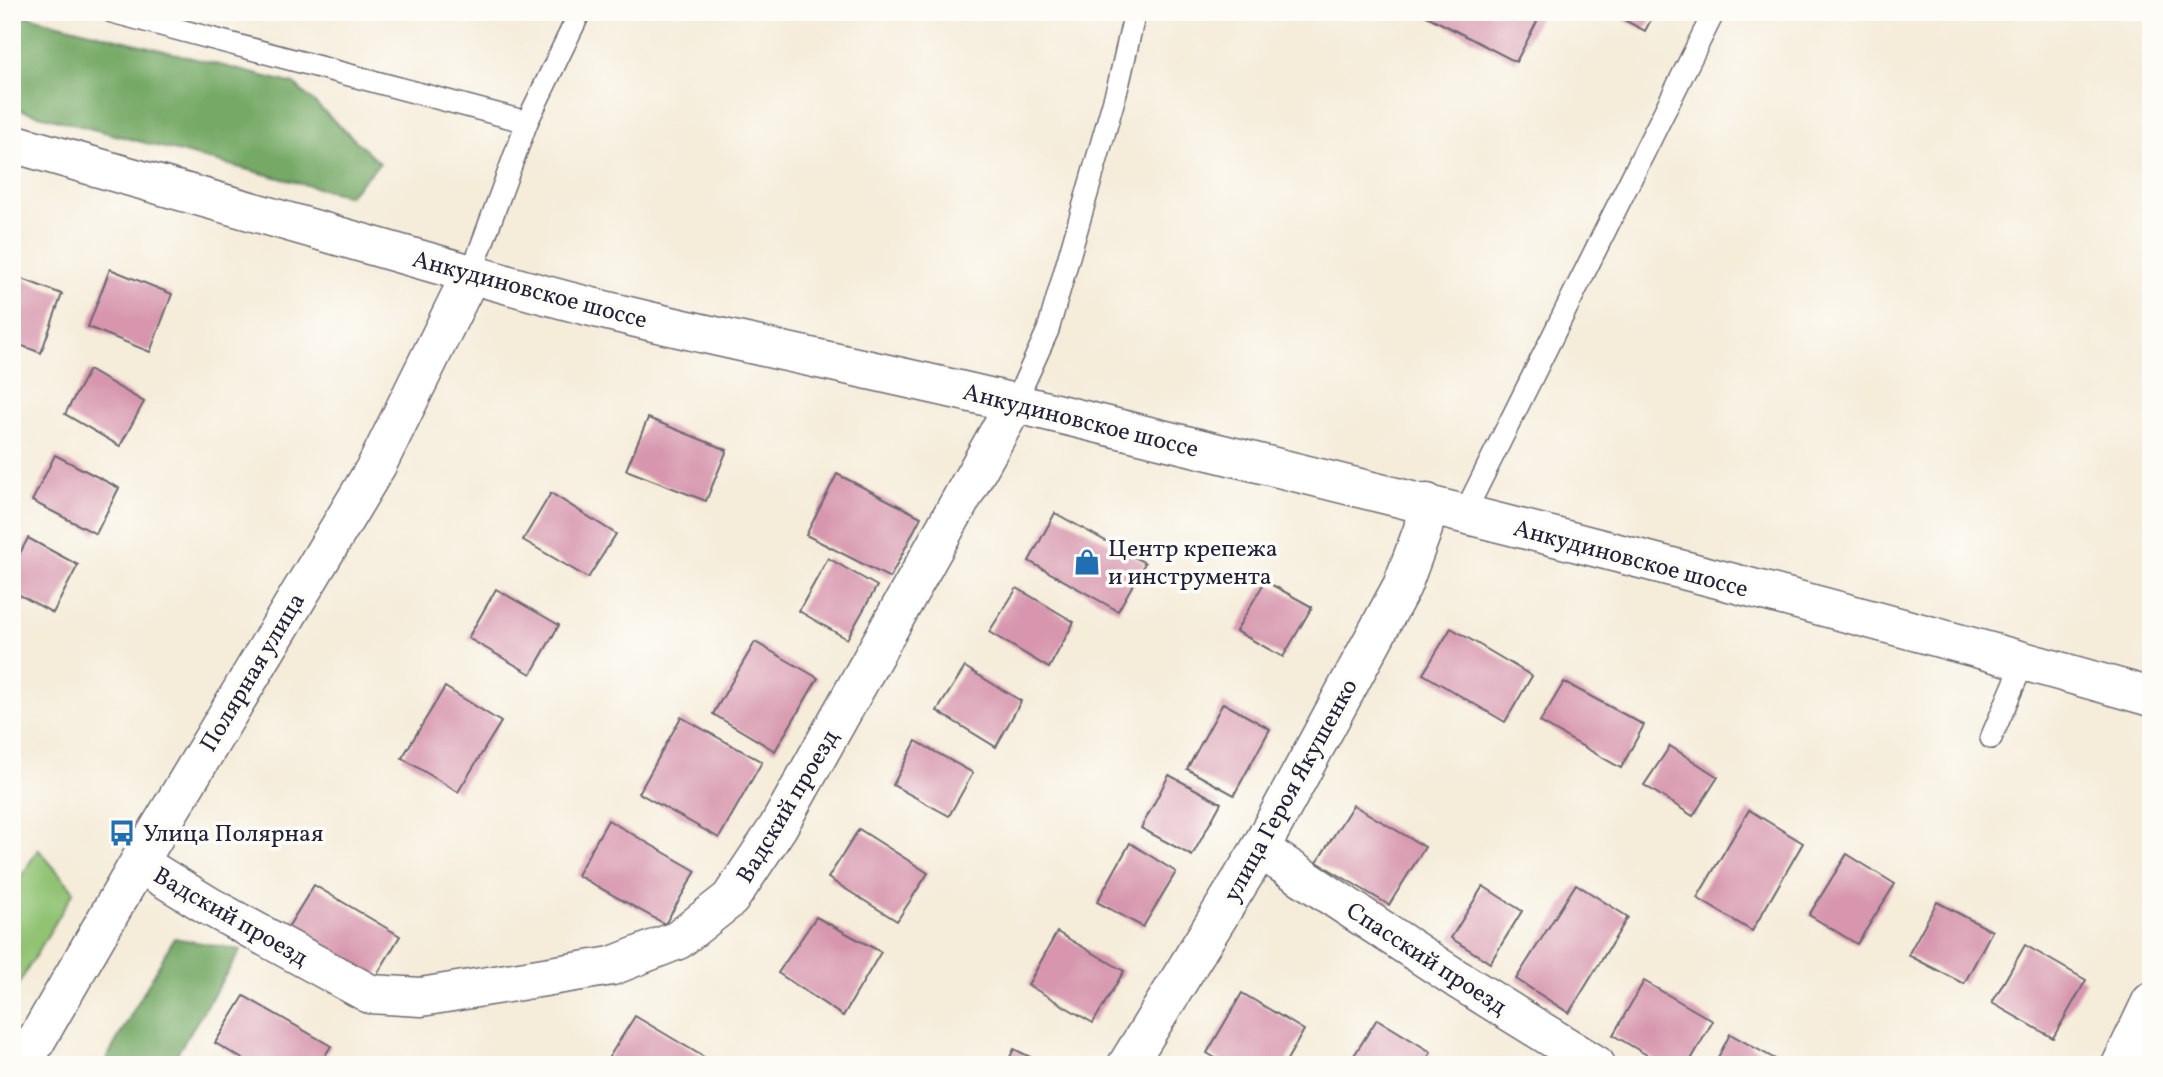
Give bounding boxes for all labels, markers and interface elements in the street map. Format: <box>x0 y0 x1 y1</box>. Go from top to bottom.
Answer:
street label: Анкудиновское шоссе <box>408 243 651 339</box>
street label: Анкудиновское шоссе <box>959 376 1202 468</box>
street label: Анкудиновское шоссе <box>1509 512 1752 608</box>
place label: Центр крепежа и инструмента <box>1108 533 1278 595</box>
shop icon: Центр крепежа и инструмента <box>1072 547 1102 577</box>
street label: Полярная улица <box>193 587 315 759</box>
street label: улица Героя Якушенко <box>1216 673 1367 909</box>
street label: Вадский проезд <box>729 723 848 890</box>
bus stop icon: Улица Полярная <box>107 818 137 848</box>
place label: Улица Полярная <box>143 818 324 852</box>
street label: Вадский проезд <box>146 860 314 976</box>
street label: Спасский проезд <box>1339 895 1513 1025</box>

